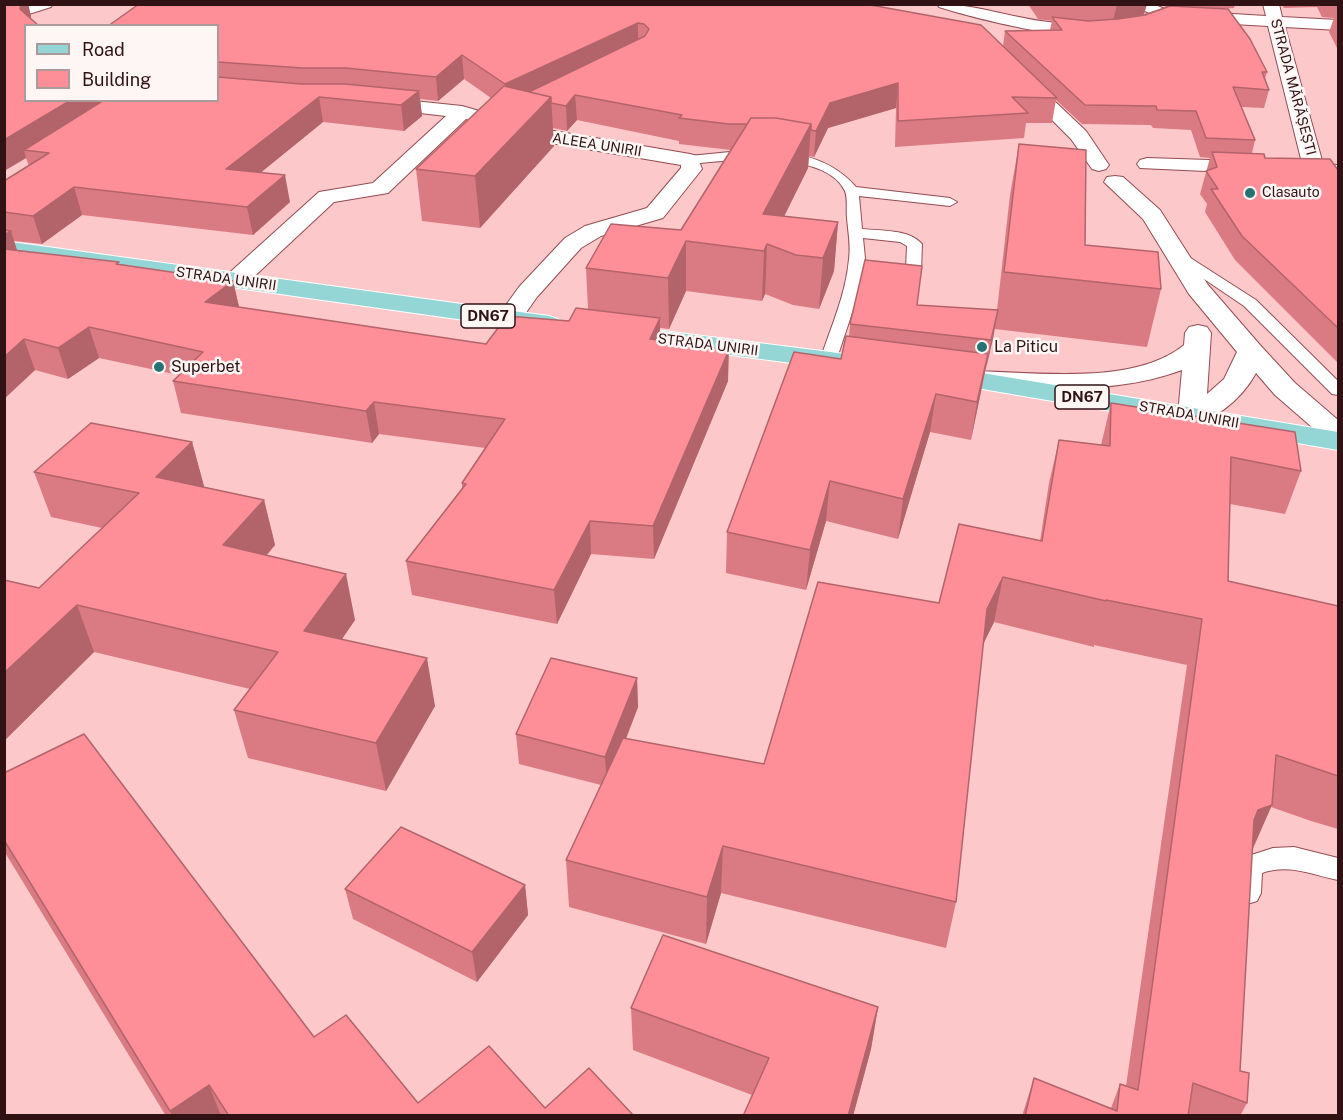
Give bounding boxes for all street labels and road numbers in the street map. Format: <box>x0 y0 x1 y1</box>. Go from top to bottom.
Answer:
street label: STRADA MĂRĂȘEȘTI <box>1267 17 1319 157</box>
street label: ALEEA UNIRII <box>551 130 643 160</box>
street label: STRADA UNIRII <box>175 264 277 294</box>
road number: DN67 <box>461 304 515 328</box>
street label: STRADA UNIRII <box>657 330 759 360</box>
road number: DN67 <box>1055 385 1109 409</box>
street label: STRADA UNIRII <box>1138 398 1240 432</box>

